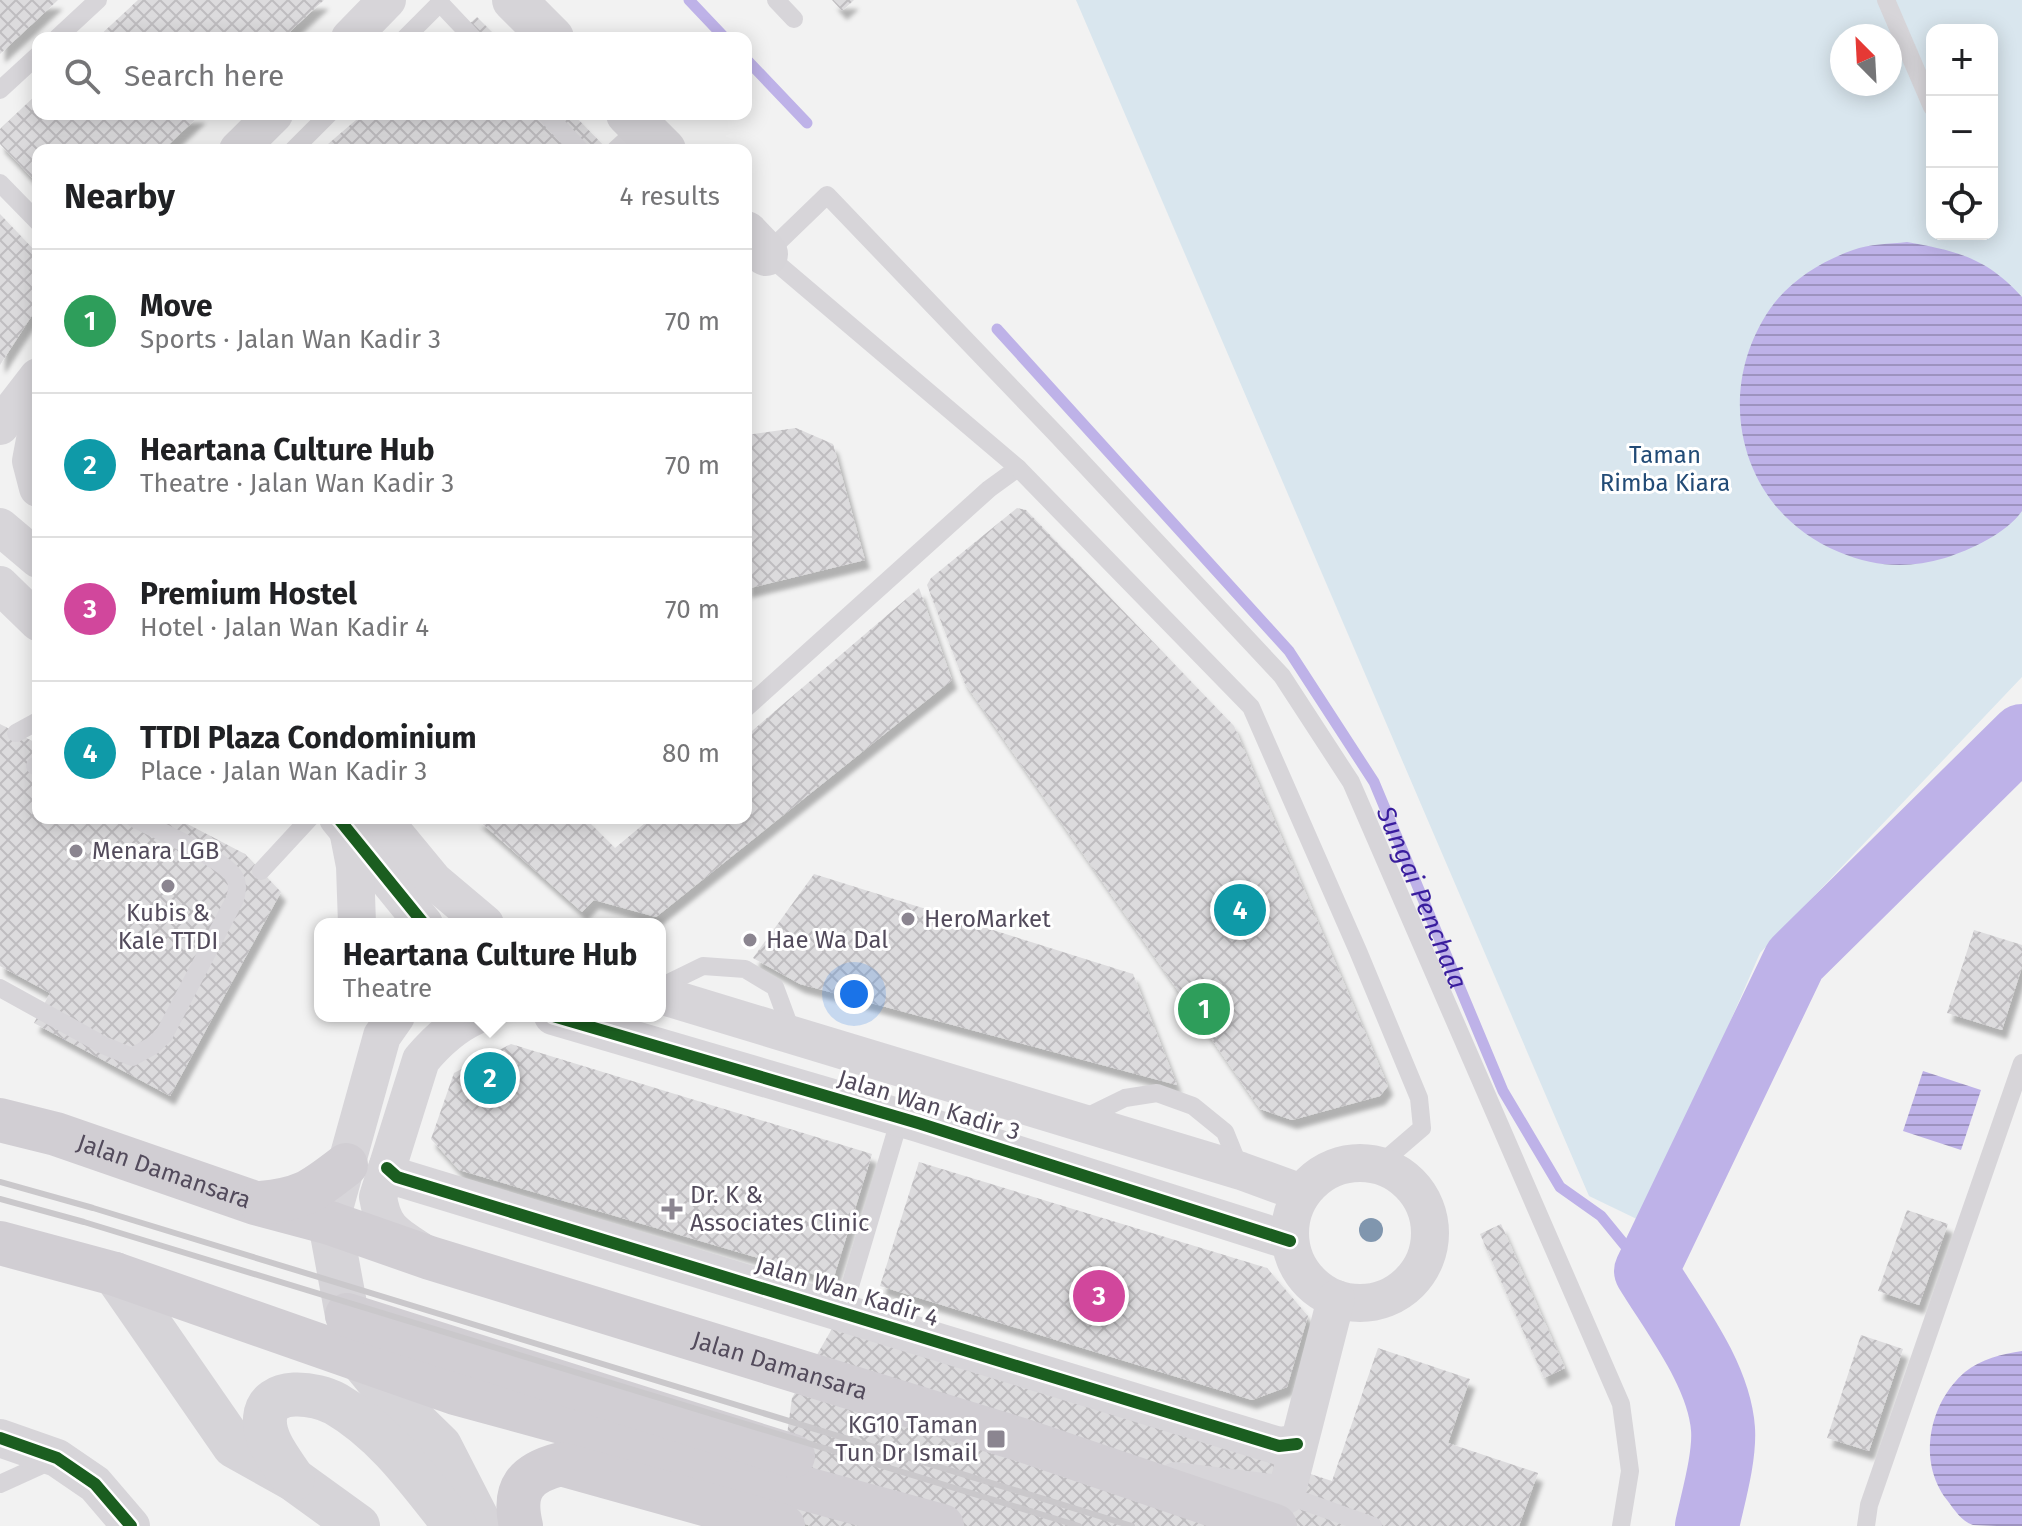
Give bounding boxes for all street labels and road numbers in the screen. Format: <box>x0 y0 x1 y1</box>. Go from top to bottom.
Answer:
street label: Jalan Wan Kadir 3 <box>835 1064 1023 1146</box>
street label: Jalan Damansara <box>73 1128 255 1214</box>
street label: Jalan Wan Kadir 4 <box>752 1250 942 1332</box>
street label: Jalan Damansara <box>689 1325 871 1406</box>

